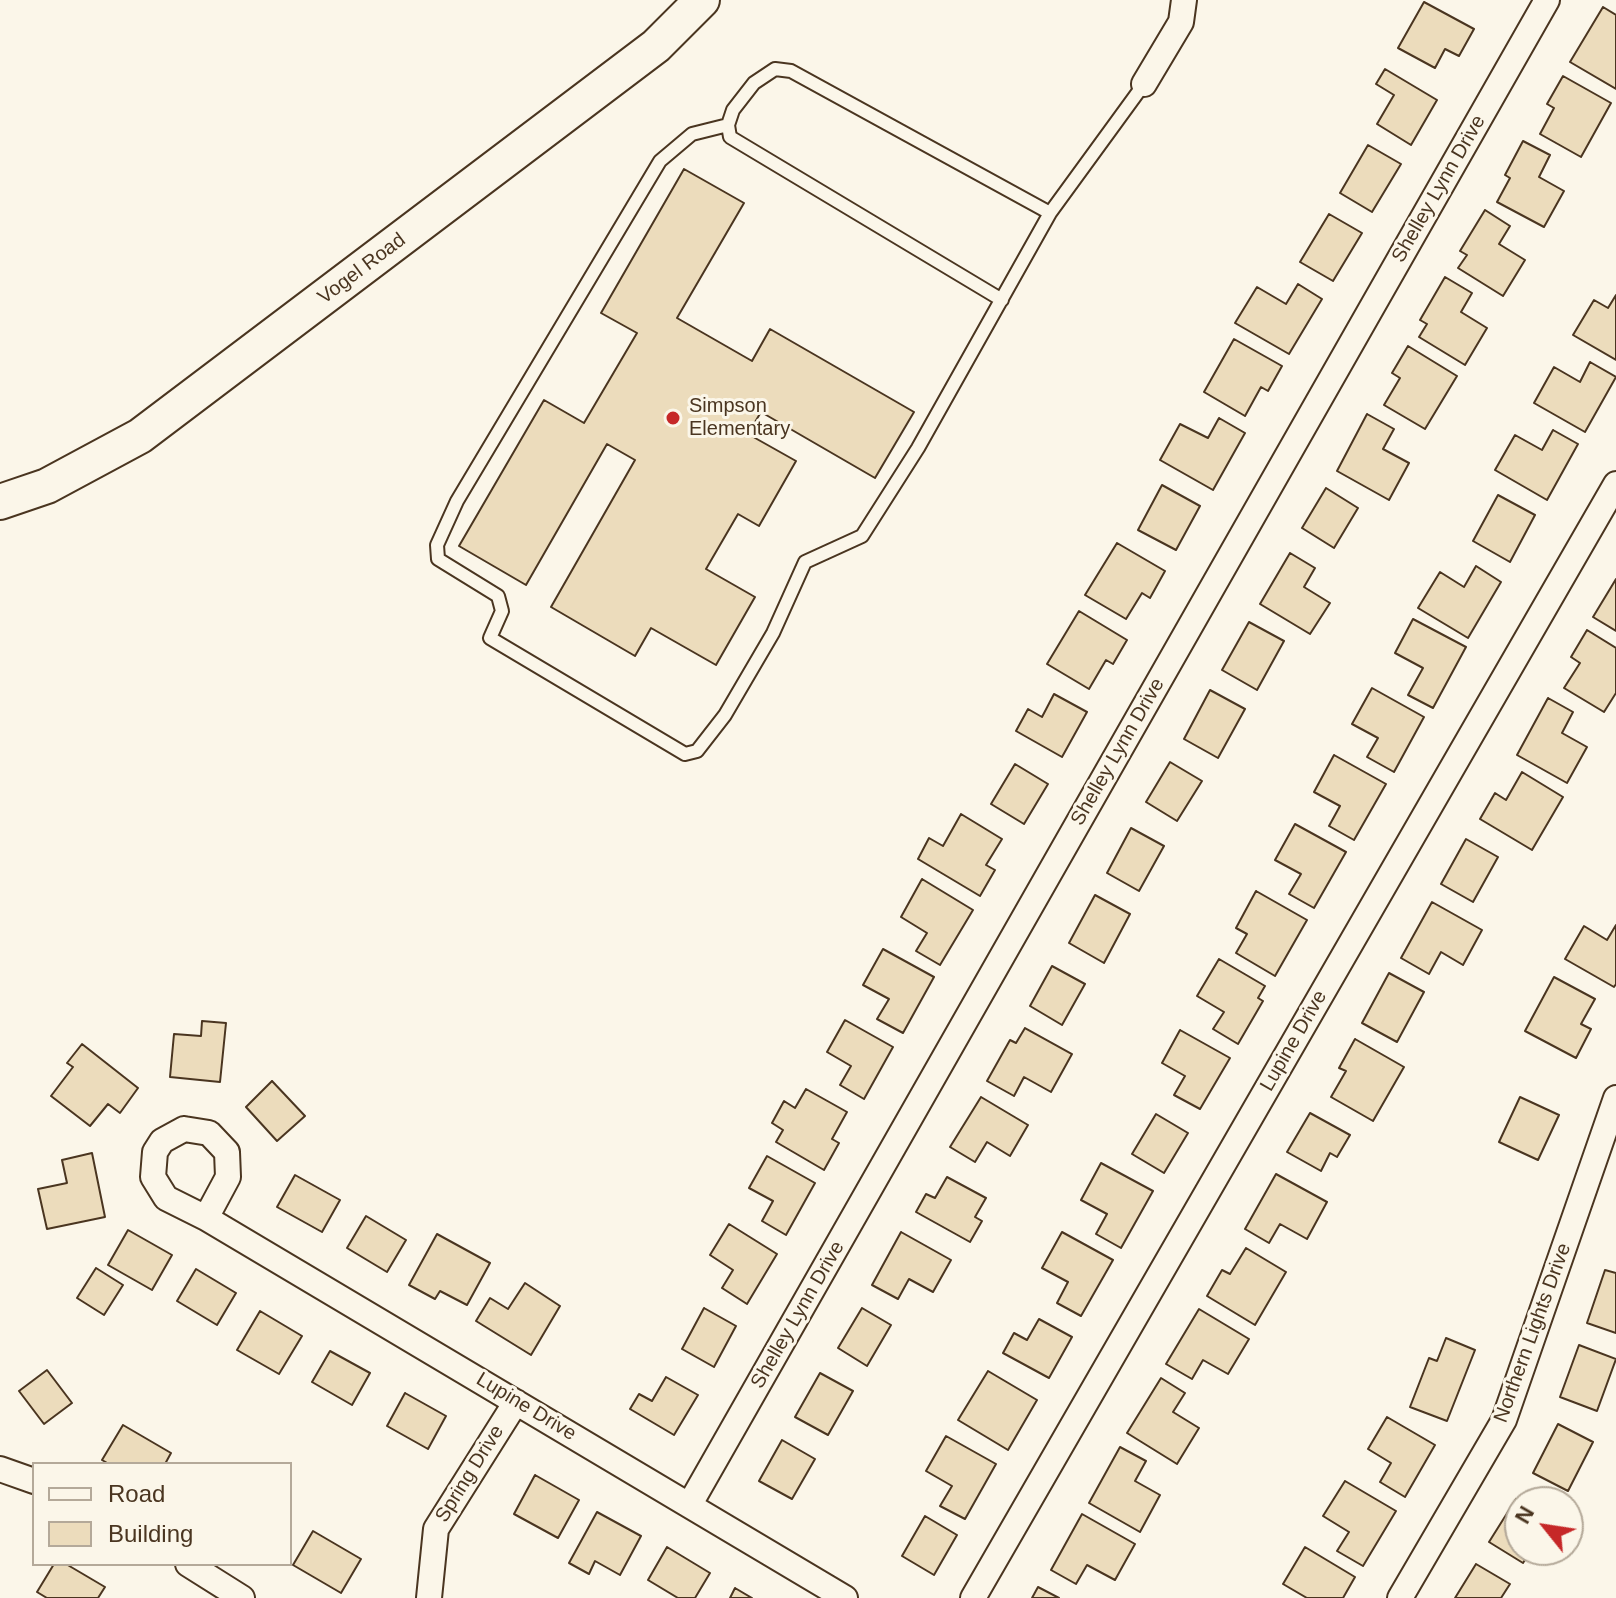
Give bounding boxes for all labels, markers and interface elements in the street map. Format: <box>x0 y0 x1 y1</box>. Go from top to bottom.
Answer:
street label: Shelley Lynn Drive <box>1387 111 1491 267</box>
street label: Vogel Road <box>313 228 411 310</box>
place label: Simpson Elementary <box>689 394 790 441</box>
marker: Simpson Elementary <box>664 409 682 427</box>
street label: Shelley Lynn Drive <box>1066 674 1170 830</box>
street label: Lupine Drive <box>1256 986 1332 1096</box>
street label: Shelley Lynn Drive <box>746 1237 850 1393</box>
street label: Northern Lights Drive <box>1489 1240 1577 1426</box>
street label: Lupine Drive <box>472 1368 580 1446</box>
street label: Spring Drive <box>431 1421 509 1527</box>
legend <box>32 1462 292 1566</box>
text: Road <box>108 1480 165 1507</box>
north arrow <box>1504 1486 1584 1566</box>
text: N <box>1510 1502 1539 1528</box>
text: Building <box>108 1520 193 1547</box>

